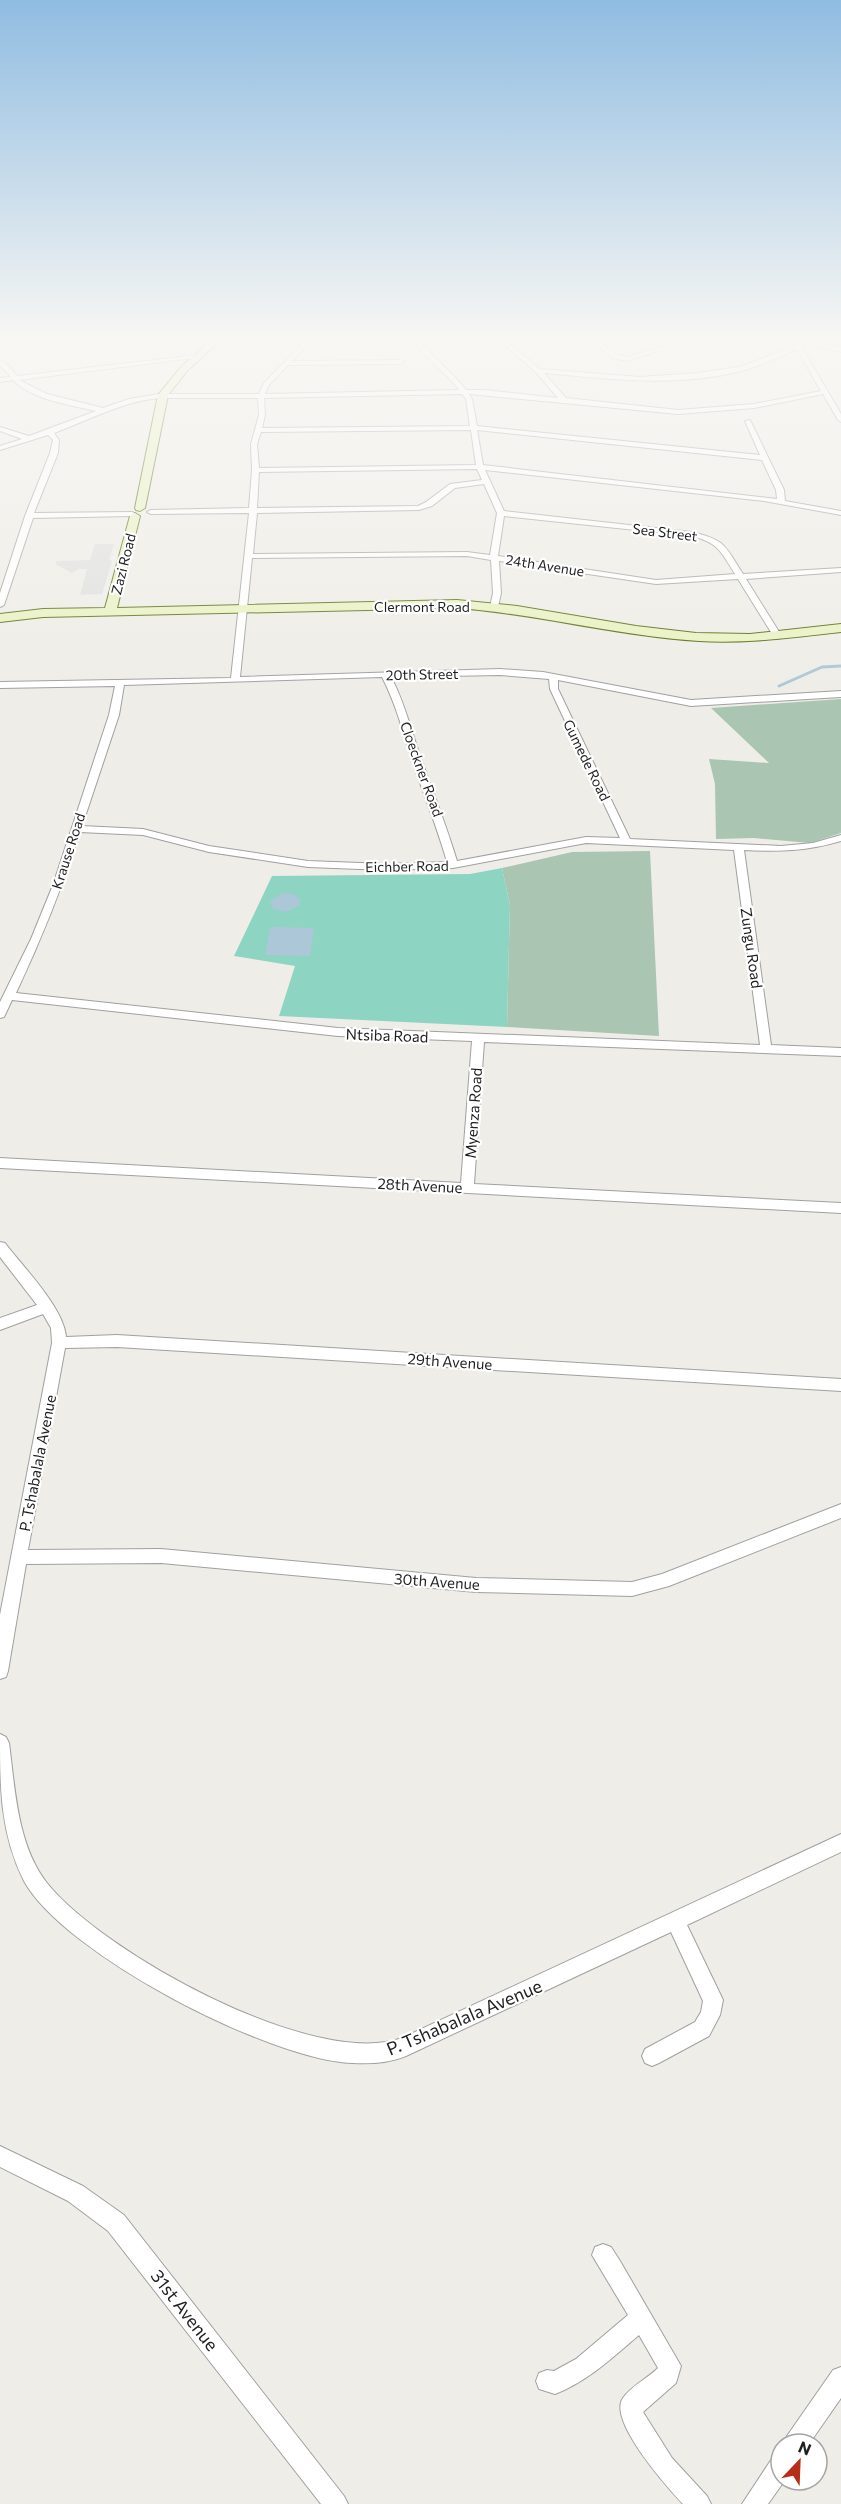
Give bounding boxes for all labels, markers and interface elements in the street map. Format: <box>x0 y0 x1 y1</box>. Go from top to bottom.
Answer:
street label: Sea Street <box>632 520 699 544</box>
street label: Zazi Road <box>107 532 139 596</box>
street label: 24th Avenue <box>505 550 585 580</box>
street label: Clermont Road <box>374 598 470 615</box>
street label: 20th Street <box>385 665 459 683</box>
street label: Gumede Road <box>560 716 614 804</box>
street label: Cloeckner Road <box>397 719 447 819</box>
street label: Krause Road <box>48 811 88 891</box>
street label: Eichber Road <box>365 857 449 875</box>
street label: Zungu Road <box>737 906 767 990</box>
street label: Ntsiba Road <box>345 1025 429 1045</box>
street label: Myenza Road <box>461 1067 485 1159</box>
street label: 28th Avenue <box>377 1174 463 1196</box>
street label: 29th Avenue <box>407 1349 493 1373</box>
street label: P. Tshabalala Avenue <box>15 1393 59 1533</box>
street label: 30th Avenue <box>393 1569 481 1593</box>
street label: P. Tshabalala Avenue <box>383 1974 545 2060</box>
street label: 31st Avenue <box>146 2265 224 2355</box>
north arrow <box>769 2432 829 2492</box>
text: N <box>796 2437 814 2459</box>

